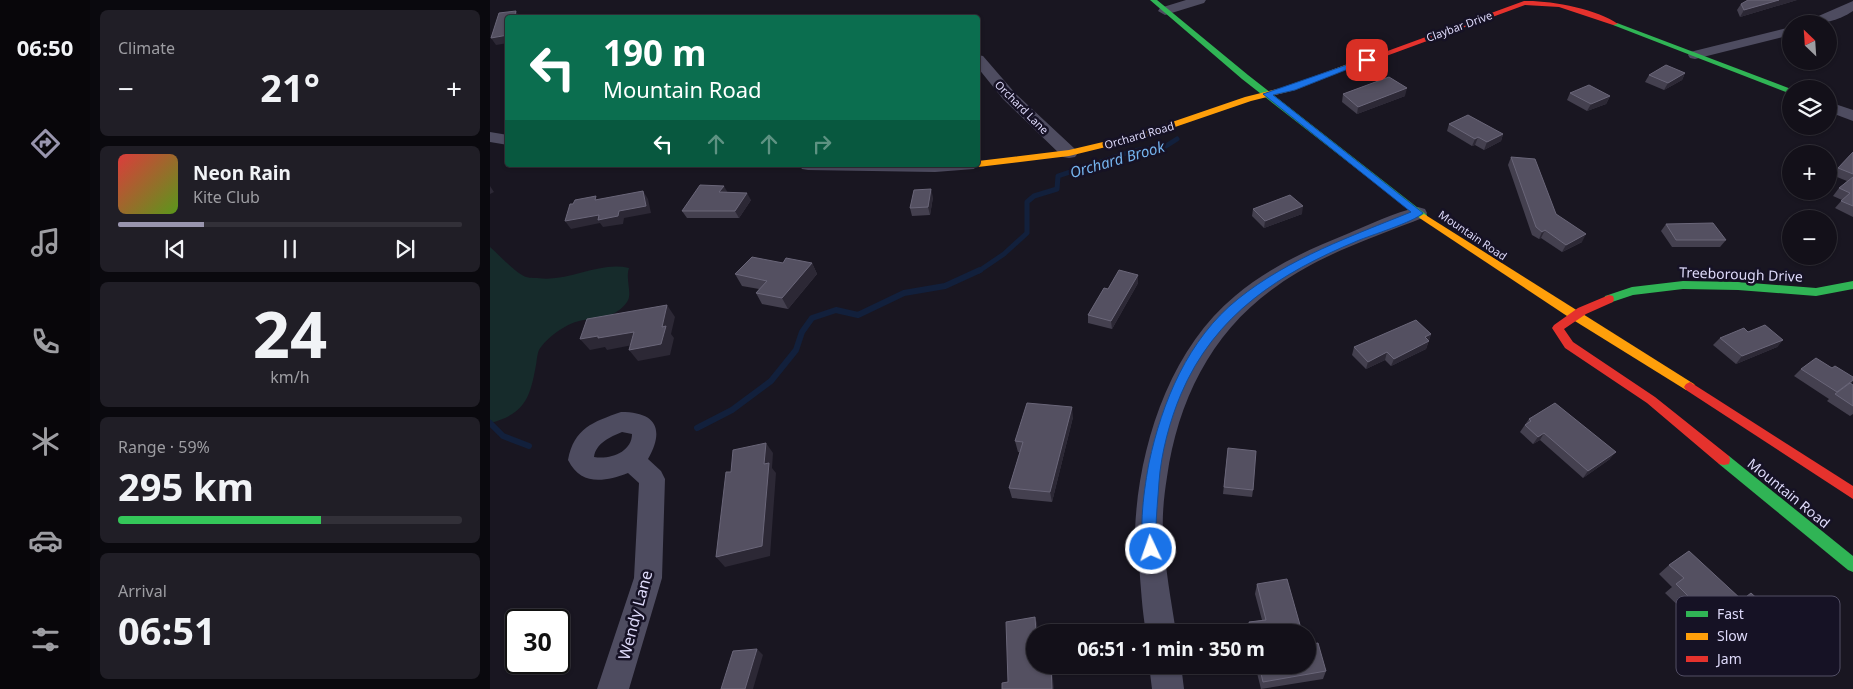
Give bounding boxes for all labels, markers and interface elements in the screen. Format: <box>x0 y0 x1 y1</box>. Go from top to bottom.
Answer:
street label: Claybar Drive <box>1424 7 1494 45</box>
north arrow <box>1782 15 1838 70</box>
map controls <box>1782 15 1837 265</box>
text: 190 m <box>603 29 706 76</box>
text: 06:50 <box>17 32 73 62</box>
icon: left <box>520 35 585 100</box>
text: Climate <box>118 37 175 59</box>
pin <box>1346 39 1388 81</box>
icon: arrive <box>1353 46 1381 74</box>
text: 21° <box>260 61 320 113</box>
text: − <box>118 69 134 107</box>
text: + <box>446 69 462 107</box>
text: Mountain Road <box>603 74 762 104</box>
street label: Orchard Lane <box>992 77 1052 137</box>
button: layers <box>1782 80 1837 135</box>
street label: Orchard Road <box>1103 118 1175 152</box>
icon: directions <box>28 126 63 161</box>
icon: left <box>649 130 677 158</box>
icon: ahead <box>702 130 730 158</box>
icon: ahead <box>755 130 783 158</box>
icon: right <box>808 130 836 158</box>
water label: Orchard Brook <box>1067 136 1167 182</box>
button: + <box>1782 145 1837 200</box>
text: Neon Rain <box>193 160 291 186</box>
text: Kite Club <box>193 186 260 208</box>
street label: Mountain Road <box>1436 207 1510 263</box>
button: − <box>1782 210 1837 265</box>
icon: music <box>28 225 63 260</box>
icon: previous <box>161 235 189 263</box>
icon: pause <box>276 235 304 263</box>
icon: next <box>391 235 419 263</box>
street label: Treeborough Drive <box>1679 262 1803 286</box>
text: 24 <box>253 289 327 377</box>
icon: phone <box>28 324 63 359</box>
text: km/h <box>270 366 310 388</box>
icon: climate <box>28 424 63 459</box>
text: Range · 59% <box>118 436 210 458</box>
street label: Mountain Road <box>1744 454 1834 532</box>
text: 295 km <box>118 460 254 512</box>
position arrow <box>1124 522 1176 574</box>
icon: car <box>28 523 63 558</box>
street label: Wendy Lane <box>612 568 658 662</box>
text: Arrival <box>118 580 167 602</box>
legend <box>1676 596 1840 676</box>
text: 06:51 <box>118 604 216 656</box>
text: Fast <box>1717 604 1744 623</box>
speed limit sign: 30 <box>505 609 570 674</box>
icon: filters <box>28 622 63 657</box>
text: Slow <box>1717 626 1748 645</box>
text: 06:51 · 1 min · 350 m <box>1077 636 1265 662</box>
text: Jam <box>1715 649 1742 668</box>

